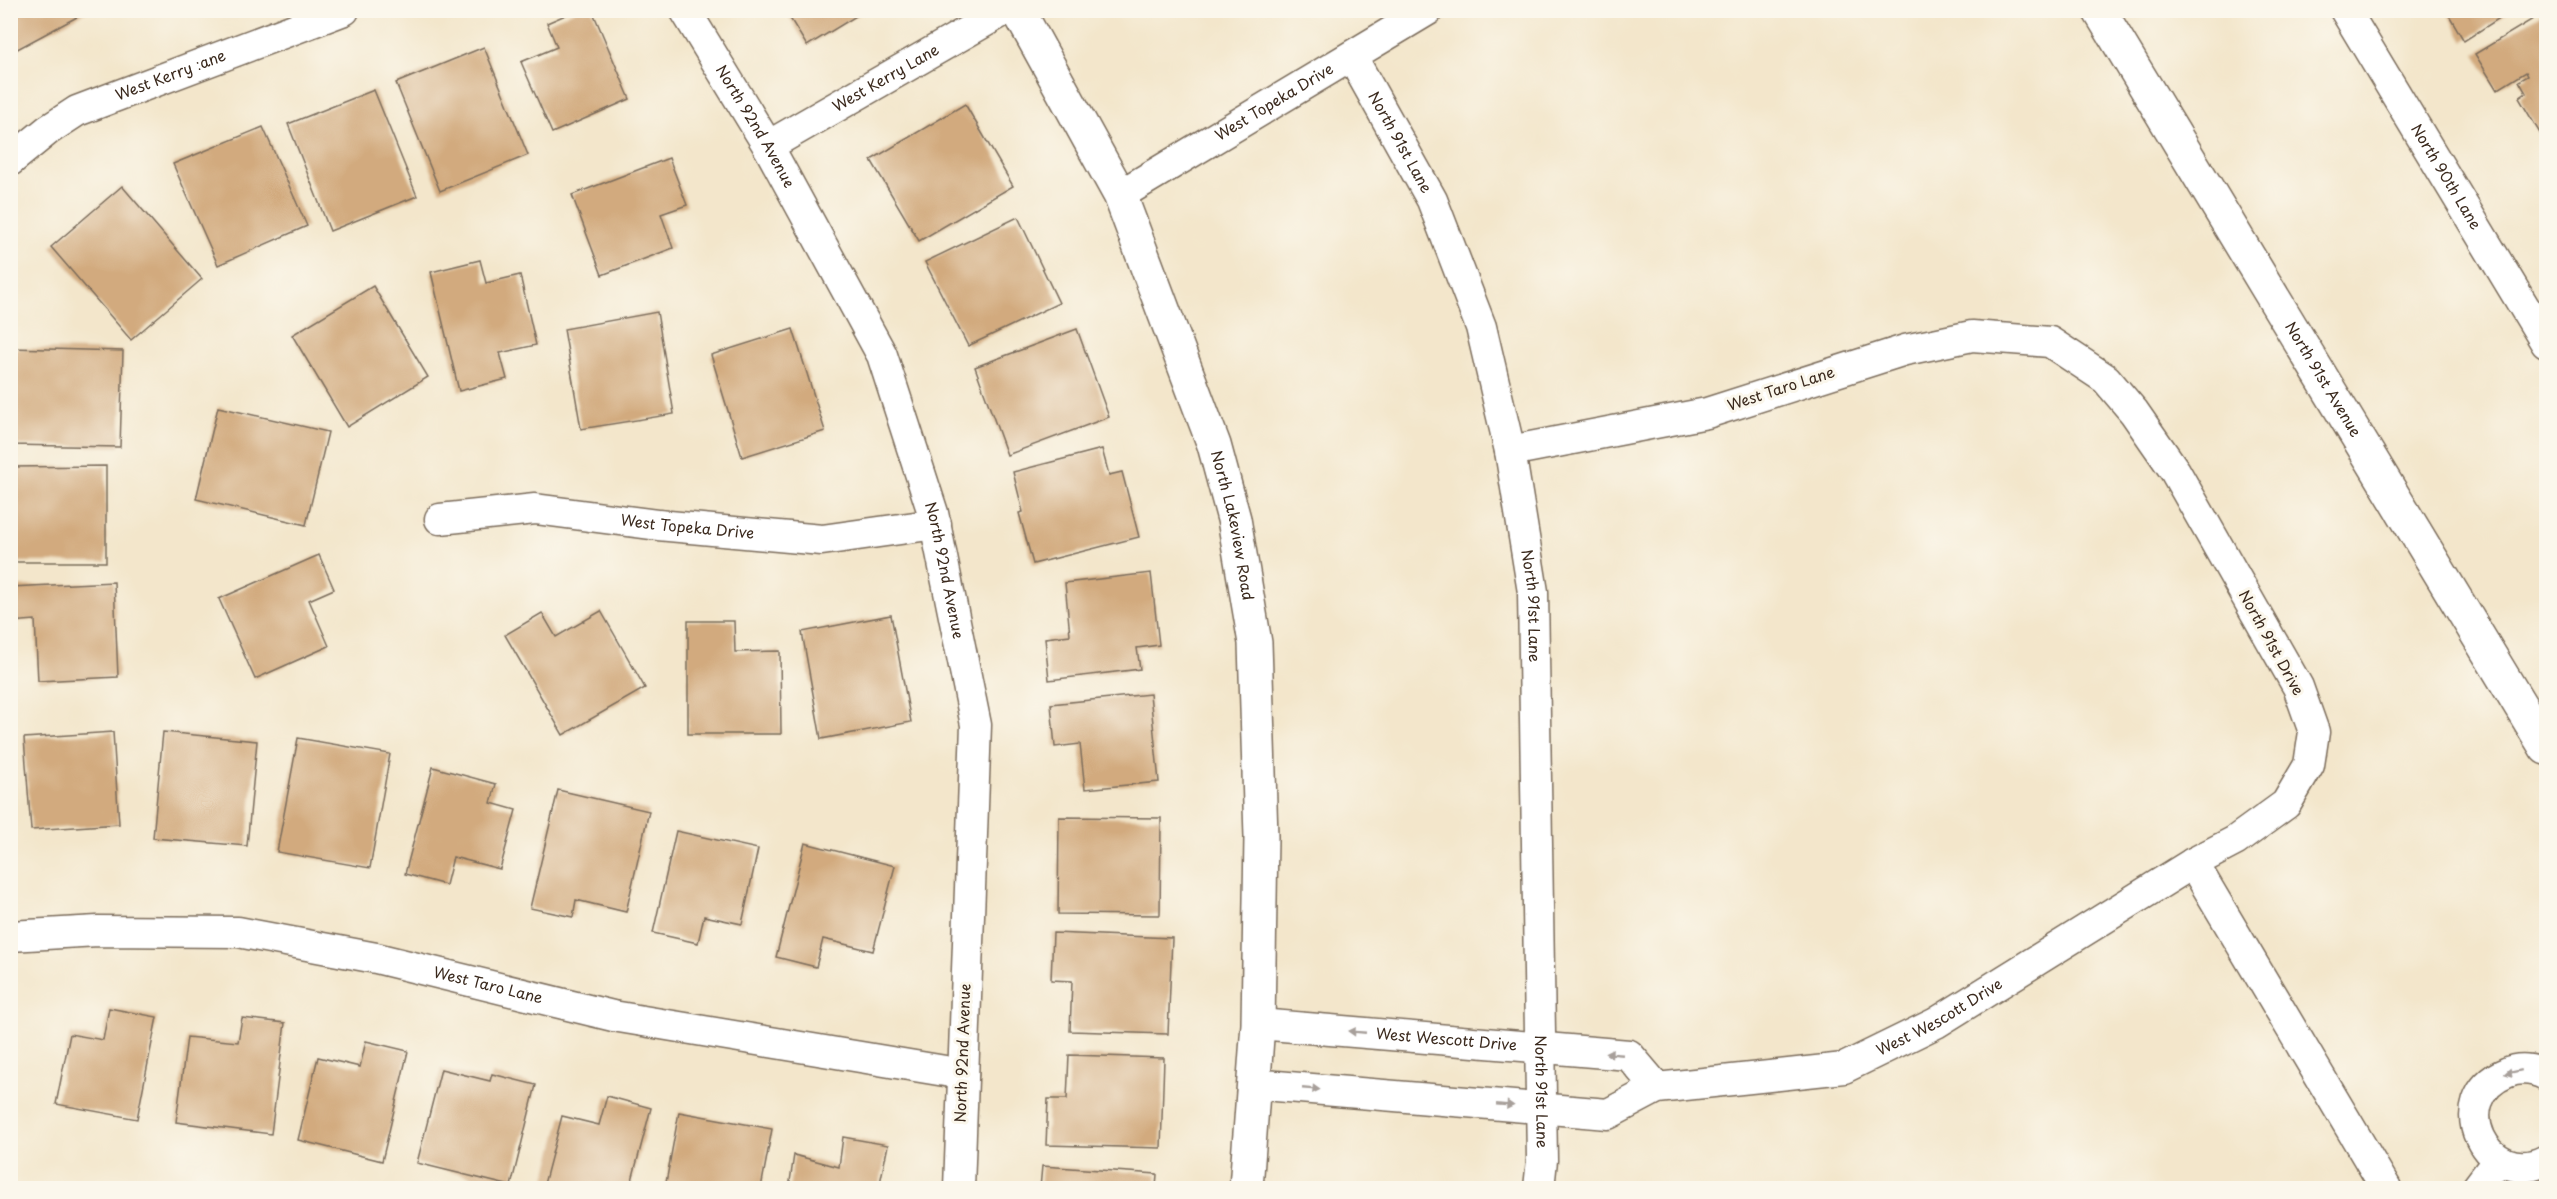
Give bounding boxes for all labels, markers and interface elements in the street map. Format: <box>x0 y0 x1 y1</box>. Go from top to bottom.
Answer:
street label: West Kerry Lane <box>828 37 943 117</box>
street label: West Kerry :ane <box>112 43 229 105</box>
street label: West Topeka Drive <box>1210 57 1337 146</box>
street label: North 92nd Avenue <box>711 60 802 191</box>
street label: North 91st Lane <box>1364 87 1439 197</box>
street label: North 90th Lane <box>2406 119 2488 233</box>
street label: North 91st Avenue <box>2280 317 2368 441</box>
street label: West Taro Lane <box>1724 359 1837 416</box>
street label: North Lakeview Road <box>1206 448 1261 602</box>
street label: North 92nd Avenue <box>920 499 971 641</box>
street label: West Topeka Drive <box>619 507 755 544</box>
street label: North 91st Lane <box>1516 548 1547 663</box>
street label: North 91st Drive <box>2234 585 2311 699</box>
street label: West Taro Lane <box>431 960 546 1008</box>
street label: West Wescott Drive <box>1872 972 2006 1061</box>
street label: North 92nd Avenue <box>948 983 975 1123</box>
street label: West Wescott Drive <box>1375 1021 1518 1056</box>
one-way arrow <box>1347 1027 1366 1037</box>
street label: North 91st Lane <box>1530 1035 1555 1148</box>
one-way arrow <box>1604 1049 1623 1059</box>
one-way arrow <box>2504 1067 2522 1077</box>
one-way arrow <box>1301 1084 1320 1094</box>
one-way arrow <box>1496 1100 1515 1110</box>

